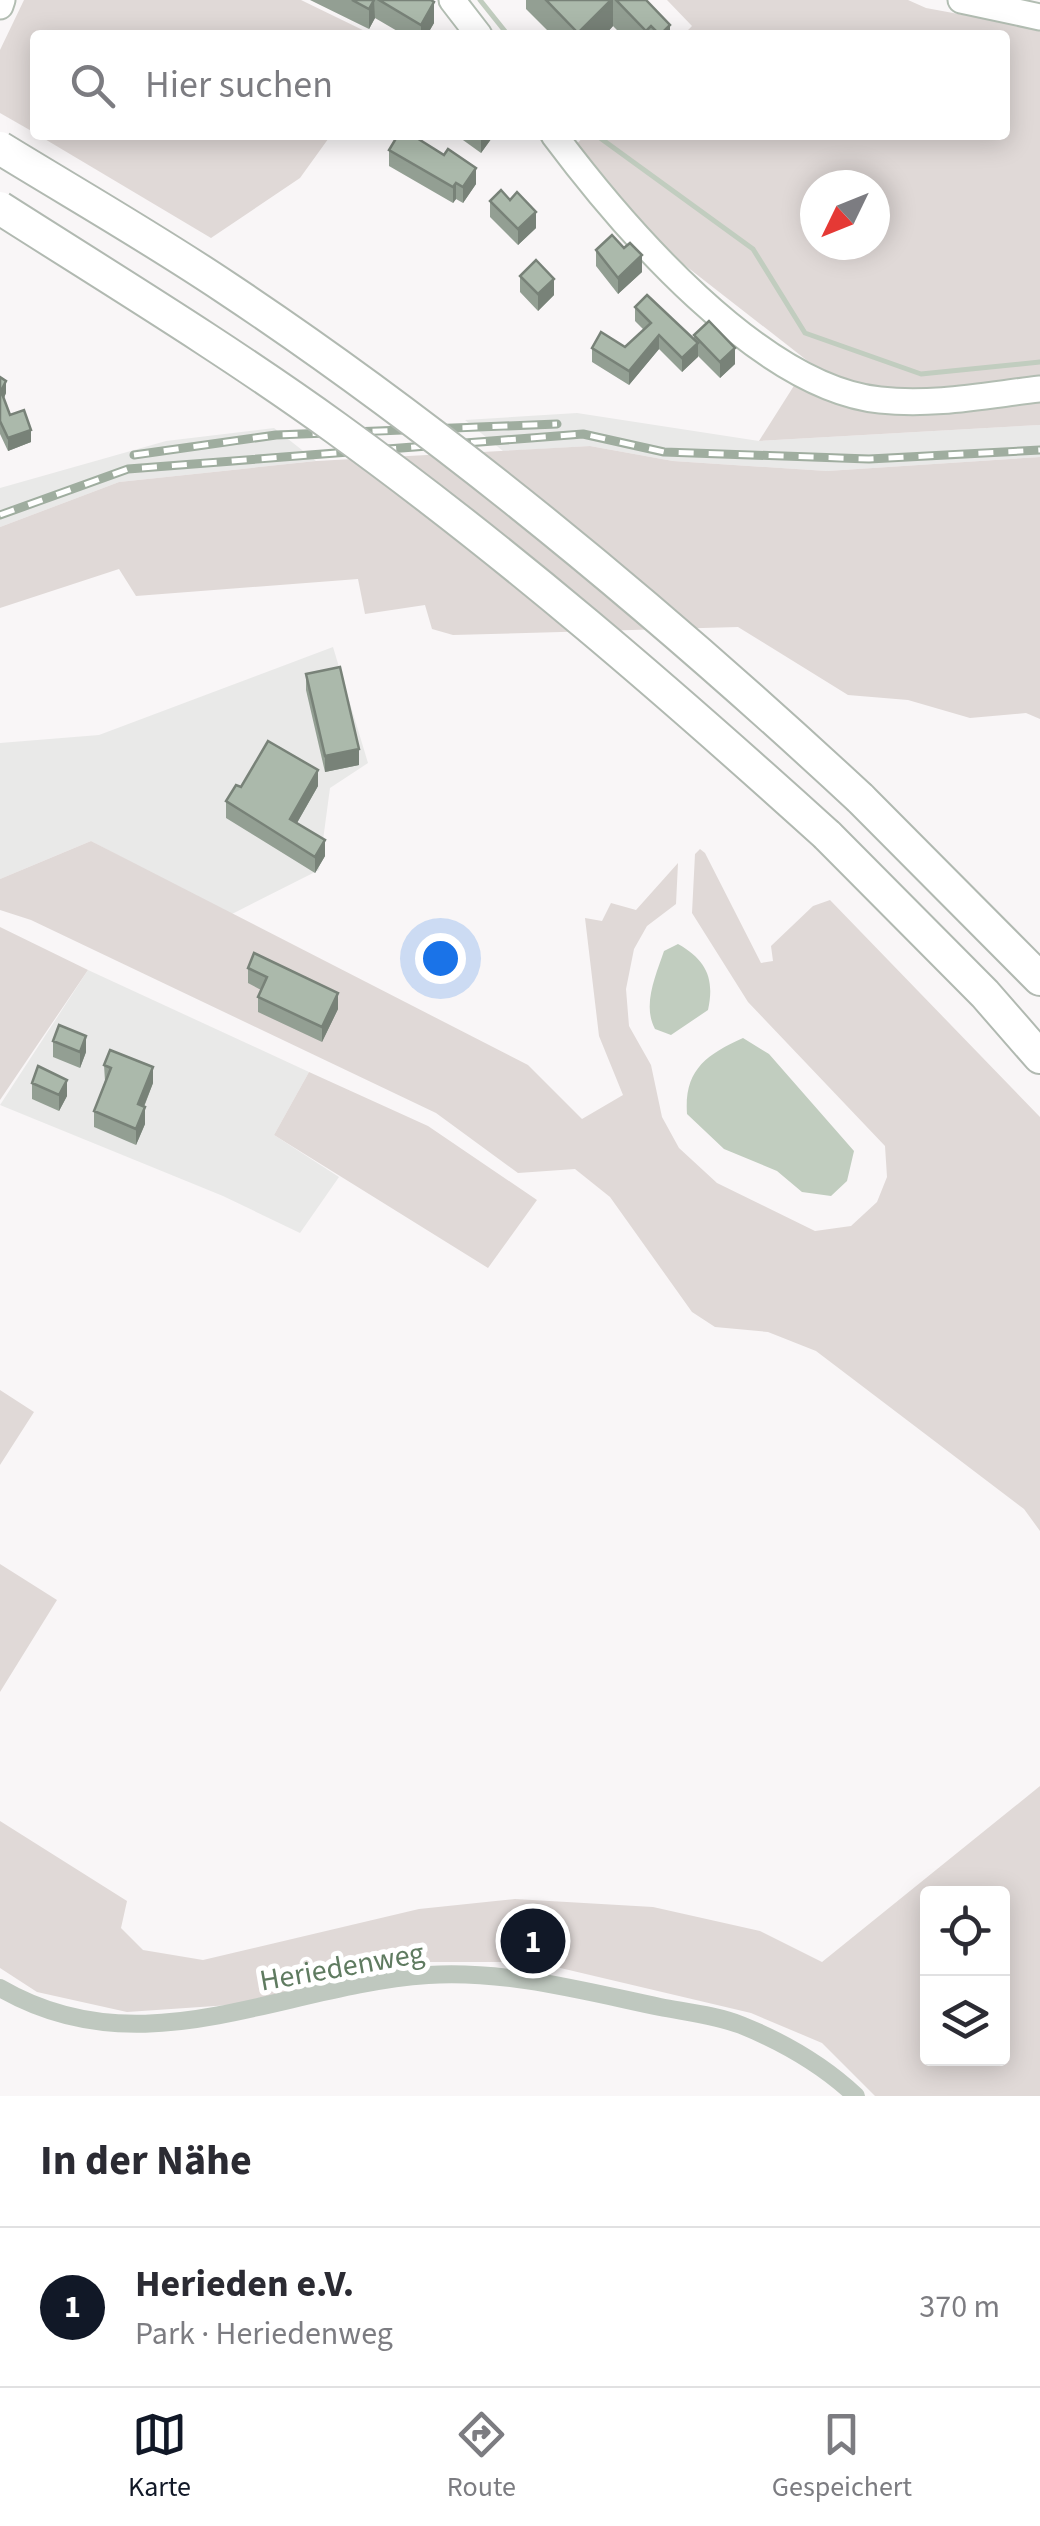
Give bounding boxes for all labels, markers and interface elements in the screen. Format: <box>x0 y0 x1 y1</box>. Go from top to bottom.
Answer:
search box <box>30 30 1010 140</box>
icon: search <box>65 58 120 113</box>
text: Hier suchen <box>145 58 333 112</box>
north arrow <box>800 170 890 260</box>
your location <box>415 933 466 984</box>
map controls <box>920 1886 1010 2066</box>
button: locate <box>920 1886 1010 1976</box>
pin: 1 <box>500 1904 566 1978</box>
street label: Heriedenweg <box>256 1931 428 2003</box>
button: layers <box>920 1976 1010 2066</box>
text: In der Nähe <box>40 2131 252 2191</box>
text: Herieden e.V. <box>135 2257 354 2311</box>
text: 1 <box>64 2284 81 2330</box>
text: 370 m <box>919 2284 1000 2330</box>
text: Park · Heriedenweg <box>135 2311 393 2357</box>
tab: Karte <box>128 2407 191 2507</box>
tab: Route <box>447 2407 516 2507</box>
tab: Gespeichert <box>772 2407 912 2507</box>

